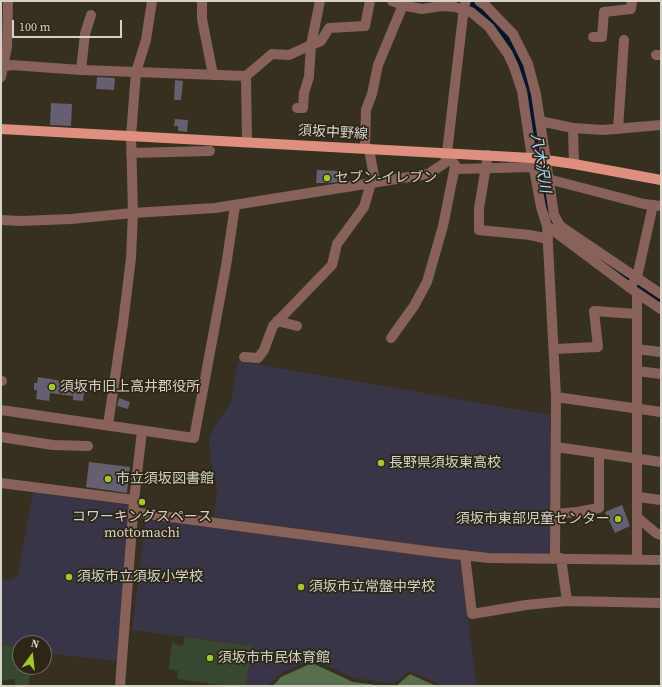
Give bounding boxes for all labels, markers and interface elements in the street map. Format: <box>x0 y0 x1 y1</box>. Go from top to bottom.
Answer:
scale bar <box>14 12 124 38</box>
text: 100 m <box>19 19 51 35</box>
street label: 須坂中野線 <box>298 123 368 143</box>
water label: 八木沢川 <box>526 132 554 194</box>
place label: セブン-イレブン <box>335 170 437 186</box>
marker: セブン-イレブン <box>322 173 332 183</box>
place label: 須坂市旧上高井郡役所 <box>60 379 200 395</box>
marker: 須坂市旧上高井郡役所 <box>47 382 57 392</box>
place label: 長野県須坂東高校 <box>389 455 501 471</box>
marker: 長野県須坂東高校 <box>376 458 386 468</box>
place label: 市立須坂図書館 <box>116 471 214 487</box>
marker: 市立須坂図書館 <box>103 474 113 484</box>
marker: コワーキングスペース mottomachi <box>137 497 147 507</box>
place label: コワーキングスペース mottomachi <box>72 509 212 542</box>
place label: 須坂市東部児童センター <box>456 511 610 527</box>
marker: 須坂市東部児童センター <box>613 514 623 524</box>
place label: 須坂市立須坂小学校 <box>77 569 203 585</box>
marker: 須坂市立須坂小学校 <box>64 572 74 582</box>
place label: 須坂市立常盤中学校 <box>309 579 435 595</box>
marker: 須坂市立常盤中学校 <box>296 582 306 592</box>
north arrow <box>12 635 52 675</box>
text: N <box>29 636 41 652</box>
place label: 須坂市市民体育館 <box>218 650 330 666</box>
marker: 須坂市市民体育館 <box>205 653 215 663</box>

